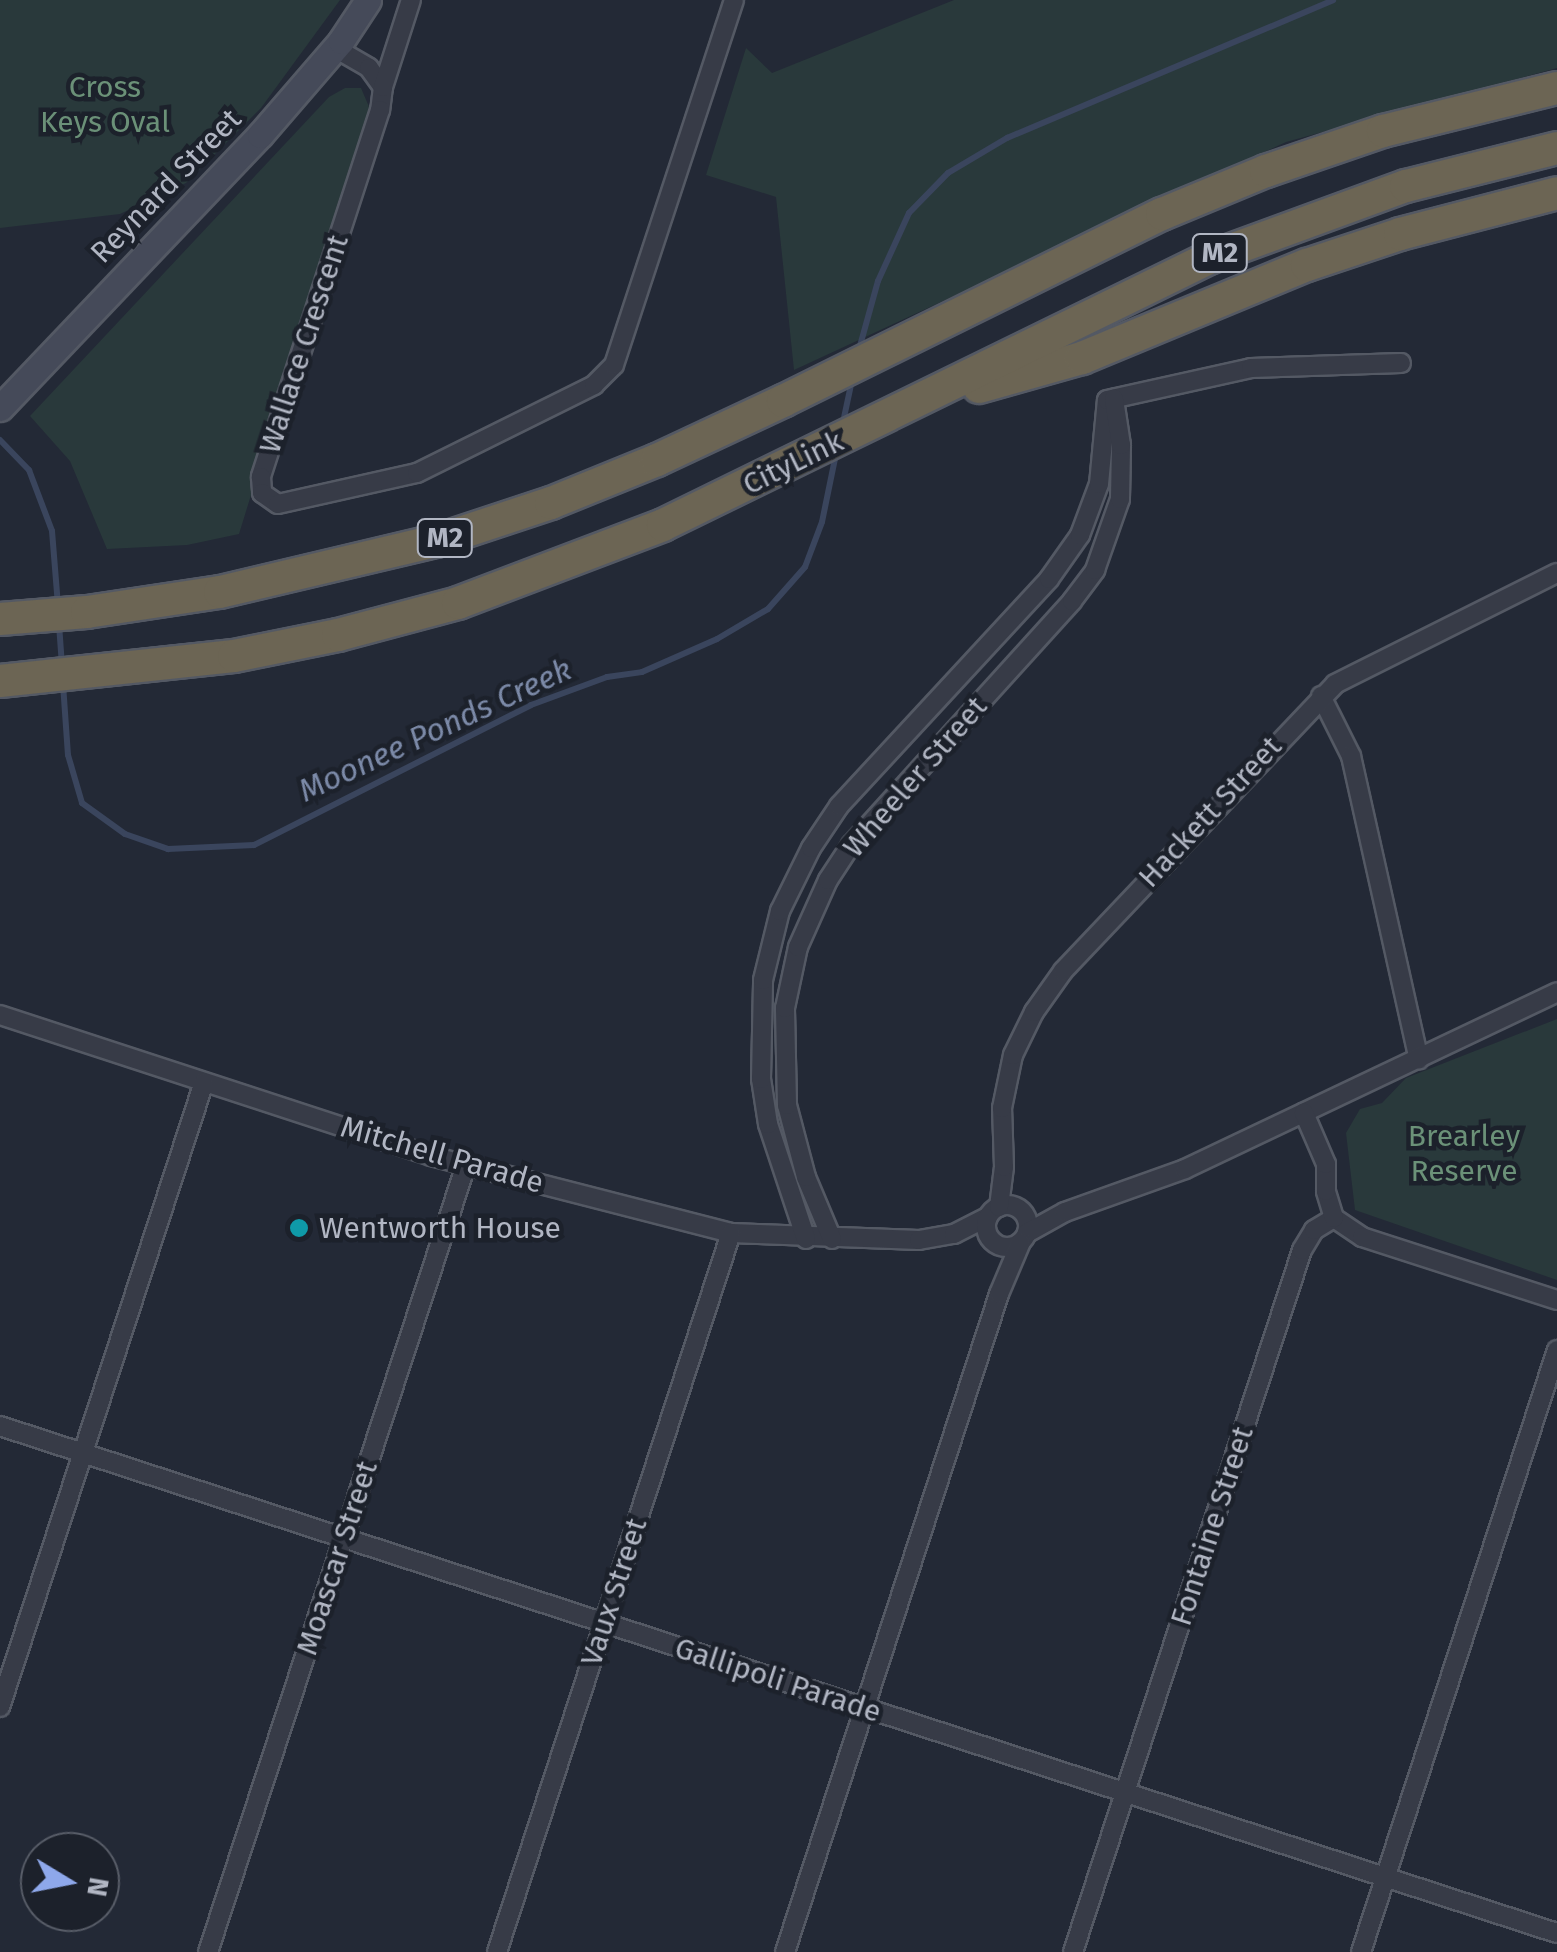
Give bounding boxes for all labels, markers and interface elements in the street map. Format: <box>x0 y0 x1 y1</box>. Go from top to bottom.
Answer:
park label: Cross Keys Oval <box>40 69 170 140</box>
street label: Reynard Street <box>83 101 249 271</box>
street label: Wallace Crescent <box>252 230 356 458</box>
road number: M2 <box>1190 230 1250 276</box>
street label: CityLink <box>737 423 849 503</box>
road number: M2 <box>415 515 475 561</box>
water label: Moonee Ponds Creek <box>292 650 578 810</box>
street label: Wheeler Street <box>835 689 995 865</box>
street label: Hackett Street <box>1131 729 1289 895</box>
street label: Mitchell Parade <box>336 1109 548 1201</box>
park label: Brearley Reserve <box>1408 1118 1520 1188</box>
place label: Wentworth House <box>319 1210 561 1246</box>
marker: Wentworth House <box>288 1217 310 1239</box>
street label: Fontaine Street <box>1163 1422 1261 1630</box>
street label: Moascar Street <box>289 1456 385 1660</box>
street label: Vaux Street <box>573 1514 655 1670</box>
street label: Gallipoli Parade <box>670 1630 886 1730</box>
north arrow <box>20 1832 120 1932</box>
text: N <box>80 1875 116 1899</box>

